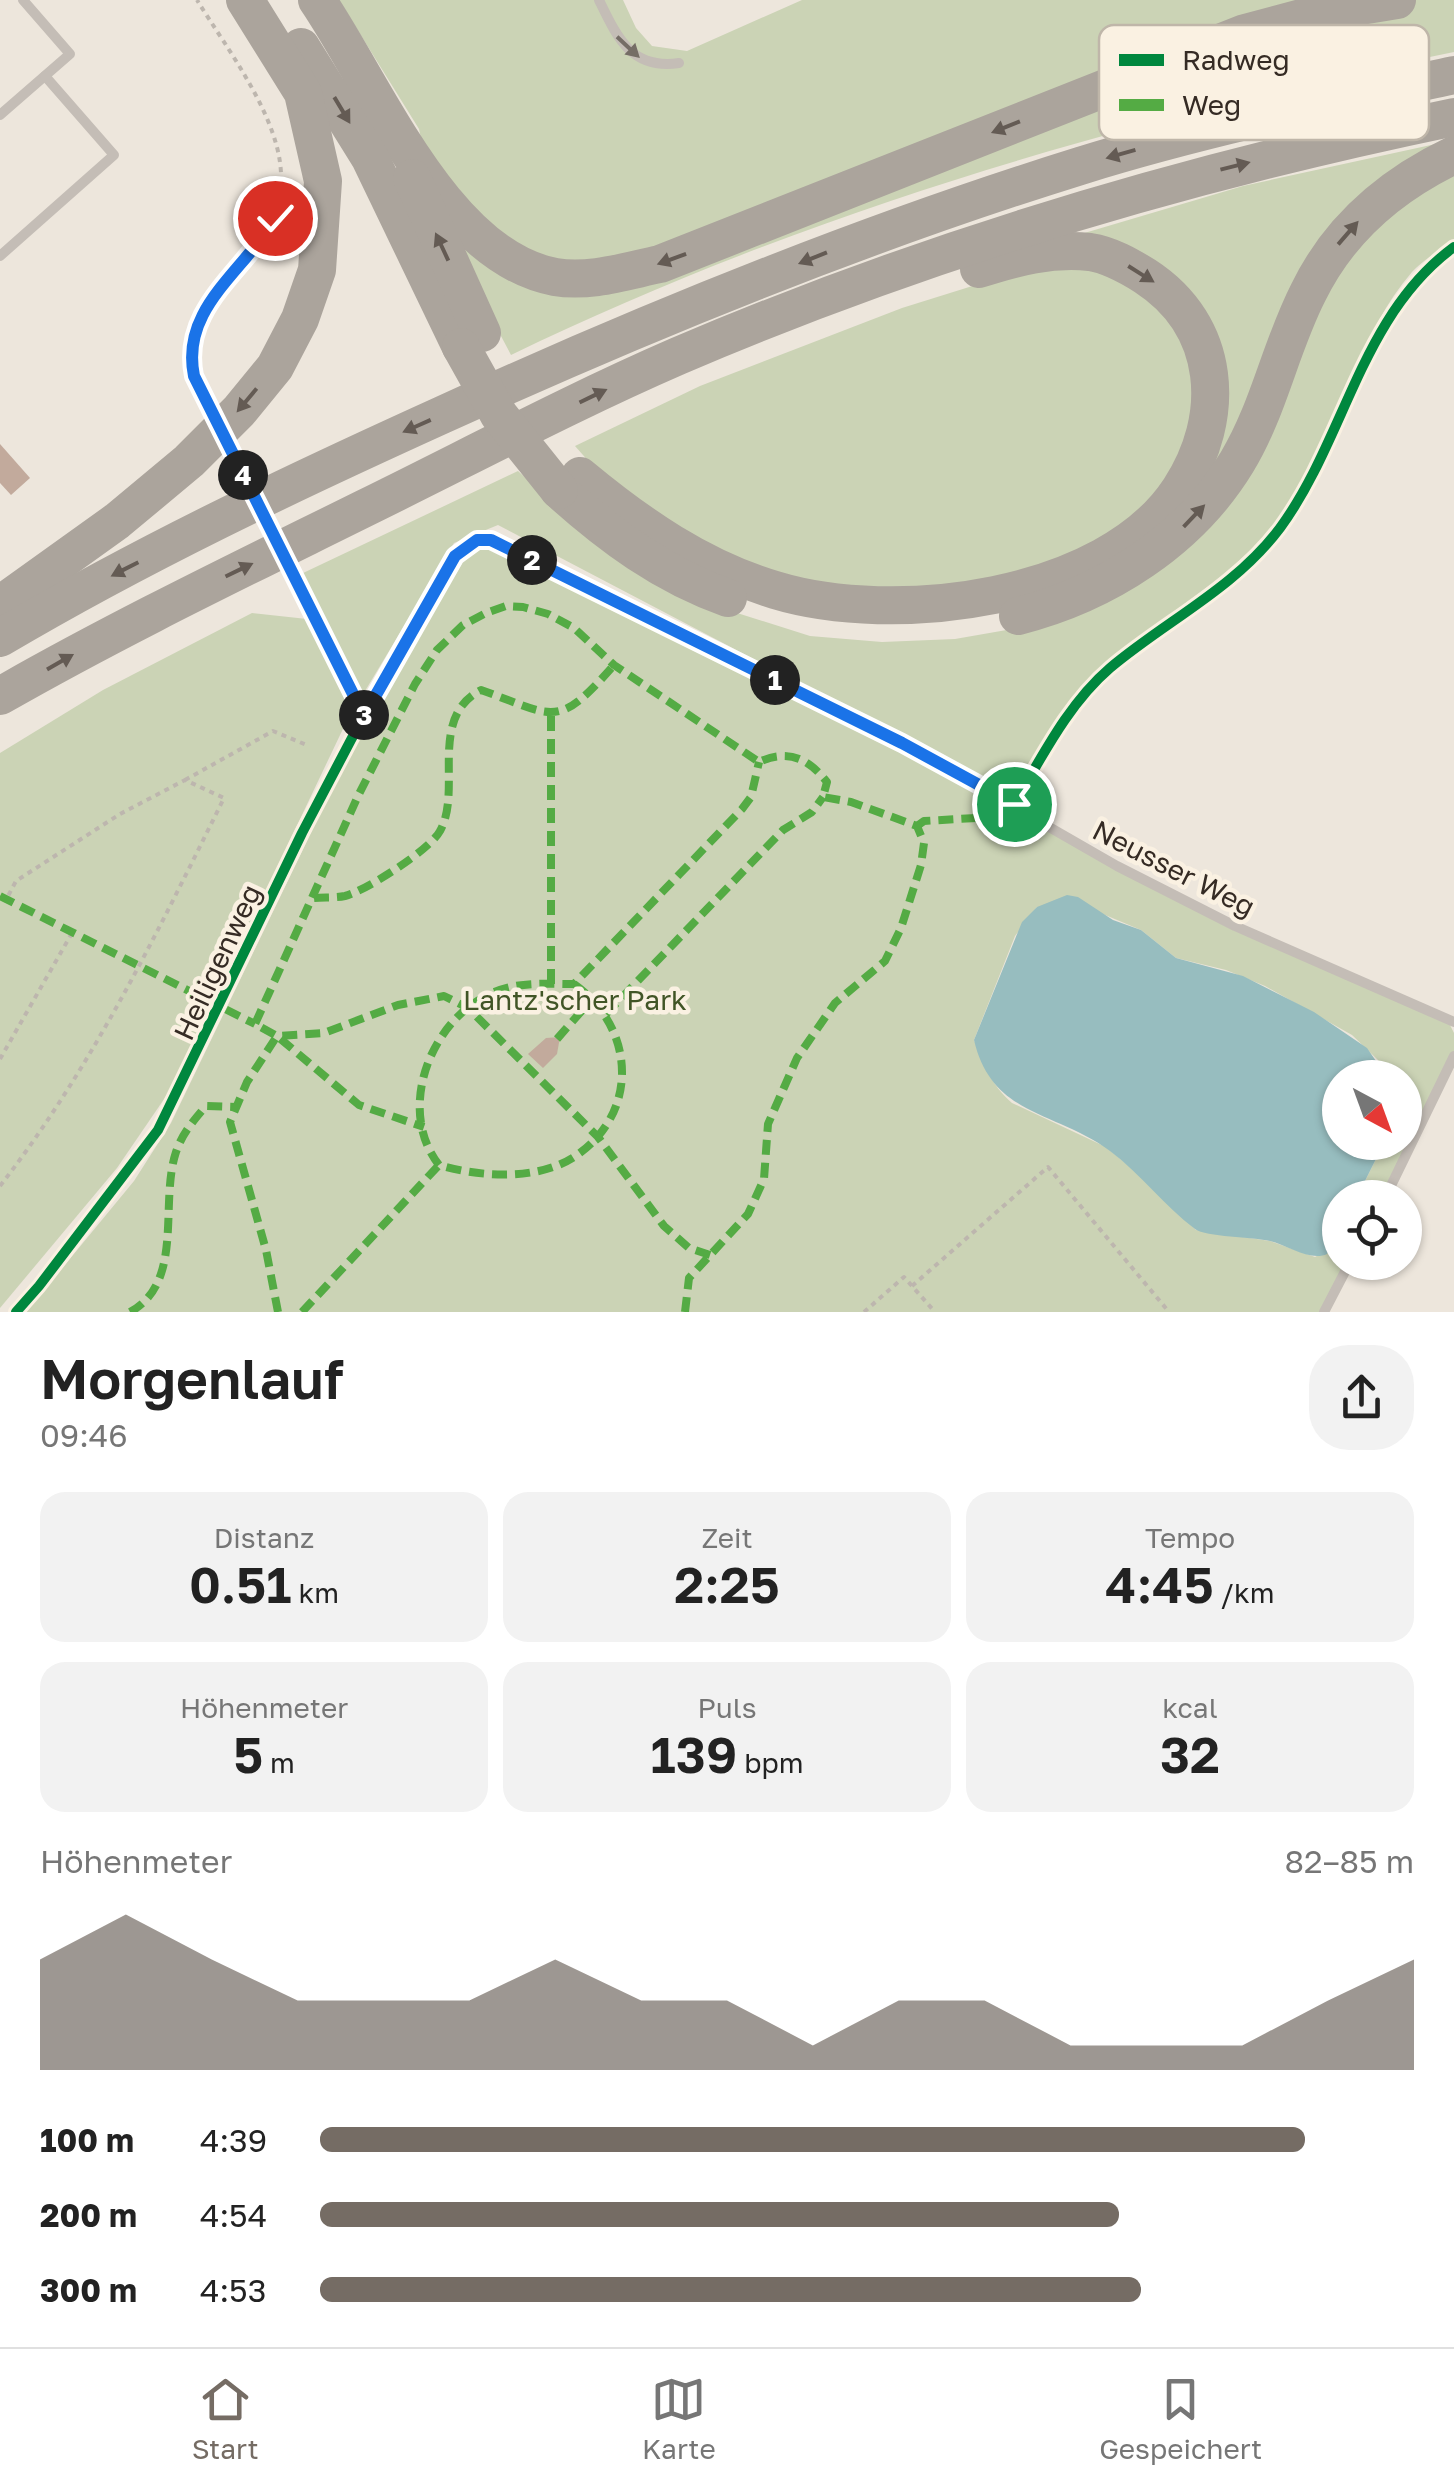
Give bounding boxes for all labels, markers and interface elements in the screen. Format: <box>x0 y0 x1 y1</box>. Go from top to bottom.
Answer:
legend <box>1099 25 1429 140</box>
one-way arrow <box>616 36 640 59</box>
text: Radweg <box>1182 43 1290 76</box>
text: Weg <box>1182 88 1241 121</box>
one-way arrow <box>333 96 350 124</box>
one-way arrow <box>991 119 1021 135</box>
one-way arrow <box>1105 147 1136 163</box>
one-way arrow <box>1220 158 1251 173</box>
pin <box>233 176 318 261</box>
icon: check <box>248 191 303 246</box>
one-way arrow <box>1337 221 1359 246</box>
one-way arrow <box>433 232 450 261</box>
one-way arrow <box>798 251 828 267</box>
one-way arrow <box>656 252 686 267</box>
one-way arrow <box>1128 265 1155 283</box>
one-way arrow <box>237 388 259 413</box>
one-way arrow <box>579 388 608 405</box>
one-way arrow <box>402 418 432 434</box>
pin: 4 <box>218 450 268 500</box>
text: 4 <box>234 458 252 491</box>
one-way arrow <box>1181 504 1205 528</box>
pin: 2 <box>507 535 557 585</box>
text: 2 <box>523 543 541 576</box>
one-way arrow <box>111 560 140 577</box>
one-way arrow <box>224 562 253 579</box>
one-way arrow <box>45 654 74 671</box>
pin: 1 <box>750 655 800 705</box>
text: 1 <box>768 663 782 696</box>
pin: 3 <box>339 690 389 740</box>
text: 3 <box>355 698 373 731</box>
pin <box>972 762 1057 847</box>
icon: arrive <box>987 777 1042 832</box>
street label: Neusser Weg <box>1087 813 1261 923</box>
street label: Heiligenweg <box>167 879 267 1045</box>
park label: Lantz'scher Park <box>463 983 687 1016</box>
north arrow <box>1322 1060 1422 1160</box>
map controls <box>1322 1060 1422 1280</box>
button: locate <box>1322 1180 1422 1280</box>
text: Morgenlauf <box>40 1345 344 1411</box>
button: share <box>1309 1345 1414 1450</box>
text: 09:46 <box>40 1416 128 1454</box>
text: Distanz <box>214 1521 314 1554</box>
text: Zeit <box>701 1521 753 1554</box>
text: Tempo <box>1145 1521 1235 1554</box>
text: 0.51 <box>189 1554 292 1614</box>
text: 2:25 <box>674 1554 780 1614</box>
text: 4:45 <box>1105 1554 1214 1614</box>
text: km <box>292 1576 339 1609</box>
text: /km <box>1214 1576 1275 1609</box>
text: Höhenmeter <box>180 1691 348 1724</box>
text: Puls <box>697 1691 757 1724</box>
text: kcal <box>1162 1691 1218 1724</box>
text: 5 <box>233 1724 263 1784</box>
text: 139 <box>651 1724 737 1784</box>
text: 32 <box>1160 1724 1220 1784</box>
text: m <box>263 1746 295 1779</box>
text: bpm <box>737 1746 803 1779</box>
text: Höhenmeter <box>40 1842 232 1880</box>
text: 82–85 m <box>1285 1842 1414 1880</box>
text: 100 m <box>40 2121 134 2159</box>
text: 4:39 <box>200 2121 267 2159</box>
text: 200 m <box>40 2196 137 2234</box>
text: 4:54 <box>200 2196 267 2234</box>
text: 300 m <box>40 2271 137 2309</box>
text: 4:53 <box>200 2271 266 2309</box>
tab: Start <box>192 2372 259 2465</box>
tab: Karte <box>642 2372 716 2465</box>
tab: Gespeichert <box>1099 2372 1262 2465</box>

